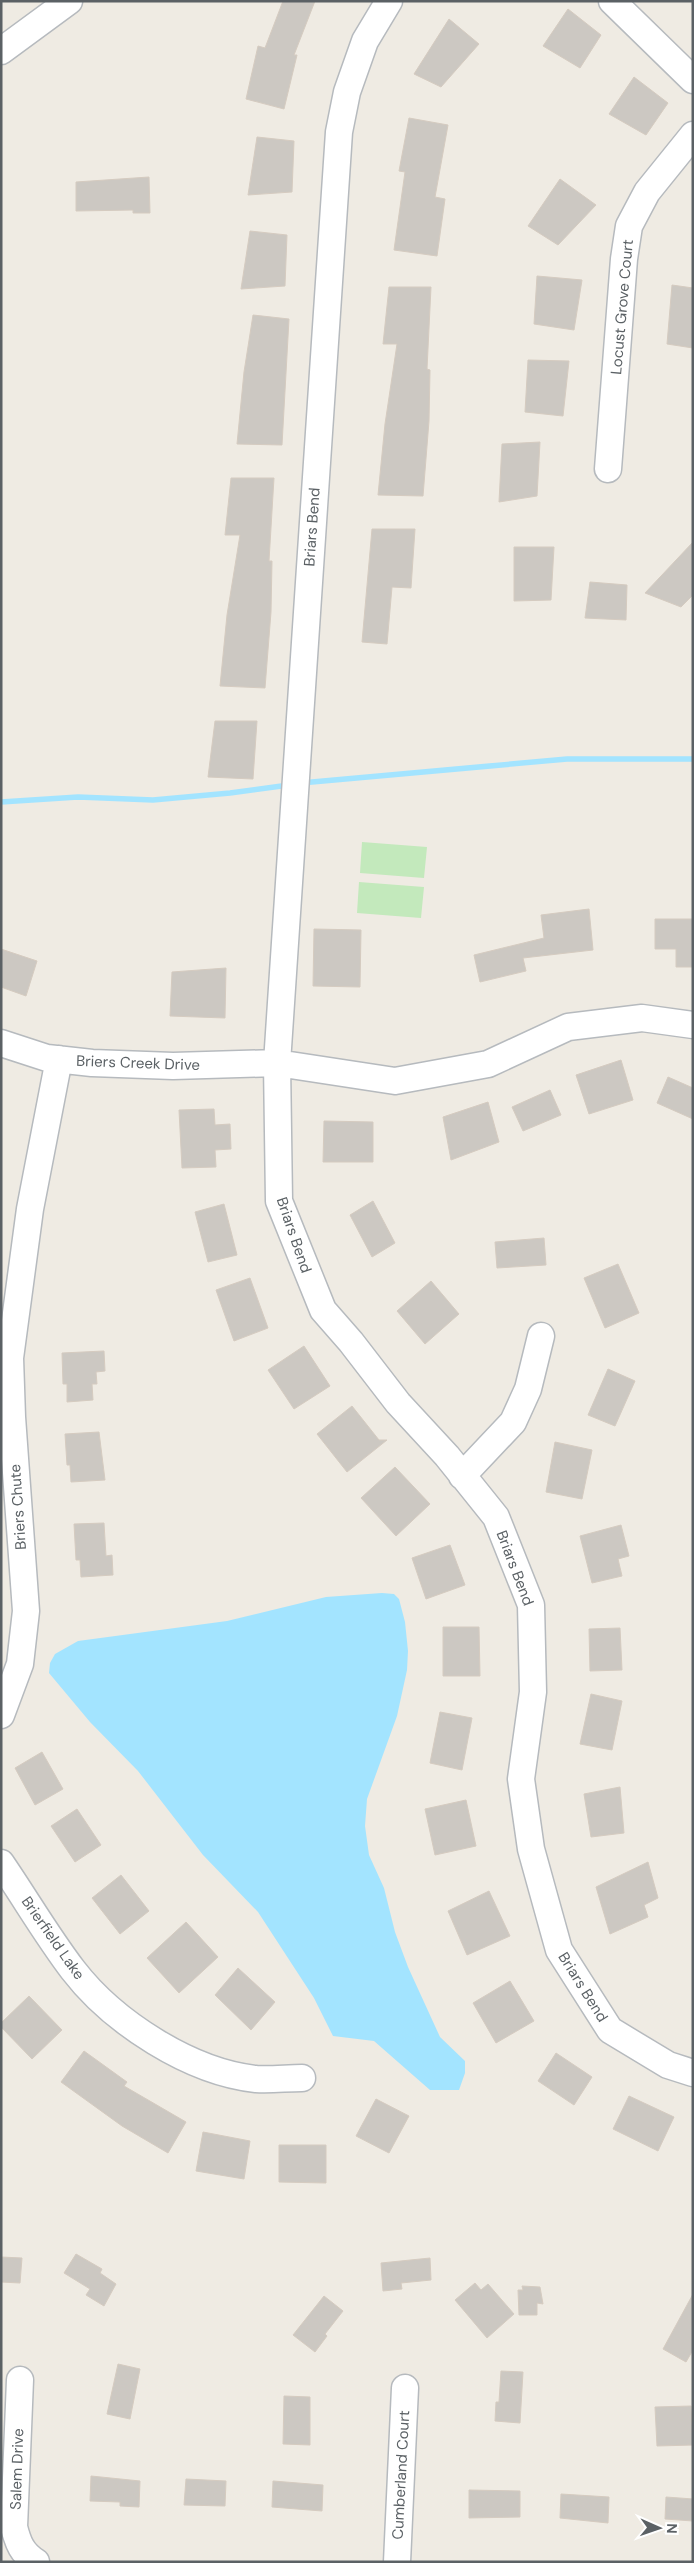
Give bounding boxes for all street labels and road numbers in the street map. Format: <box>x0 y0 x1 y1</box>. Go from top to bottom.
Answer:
street label: Locust Grove Court <box>606 238 638 375</box>
street label: Briars Bend <box>299 487 325 567</box>
street label: Briers Creek Drive <box>76 1051 200 1075</box>
street label: Briars Bend <box>272 1194 316 1276</box>
street label: Briers Chute <box>5 1463 31 1551</box>
street label: Briars Bend <box>492 1528 538 1608</box>
street label: Brierfield Lake <box>17 1892 89 1984</box>
street label: Briars Bend <box>554 1948 612 2026</box>
street label: Cumberland Court <box>388 2410 414 2540</box>
street label: Salem Drive <box>6 2428 28 2510</box>

